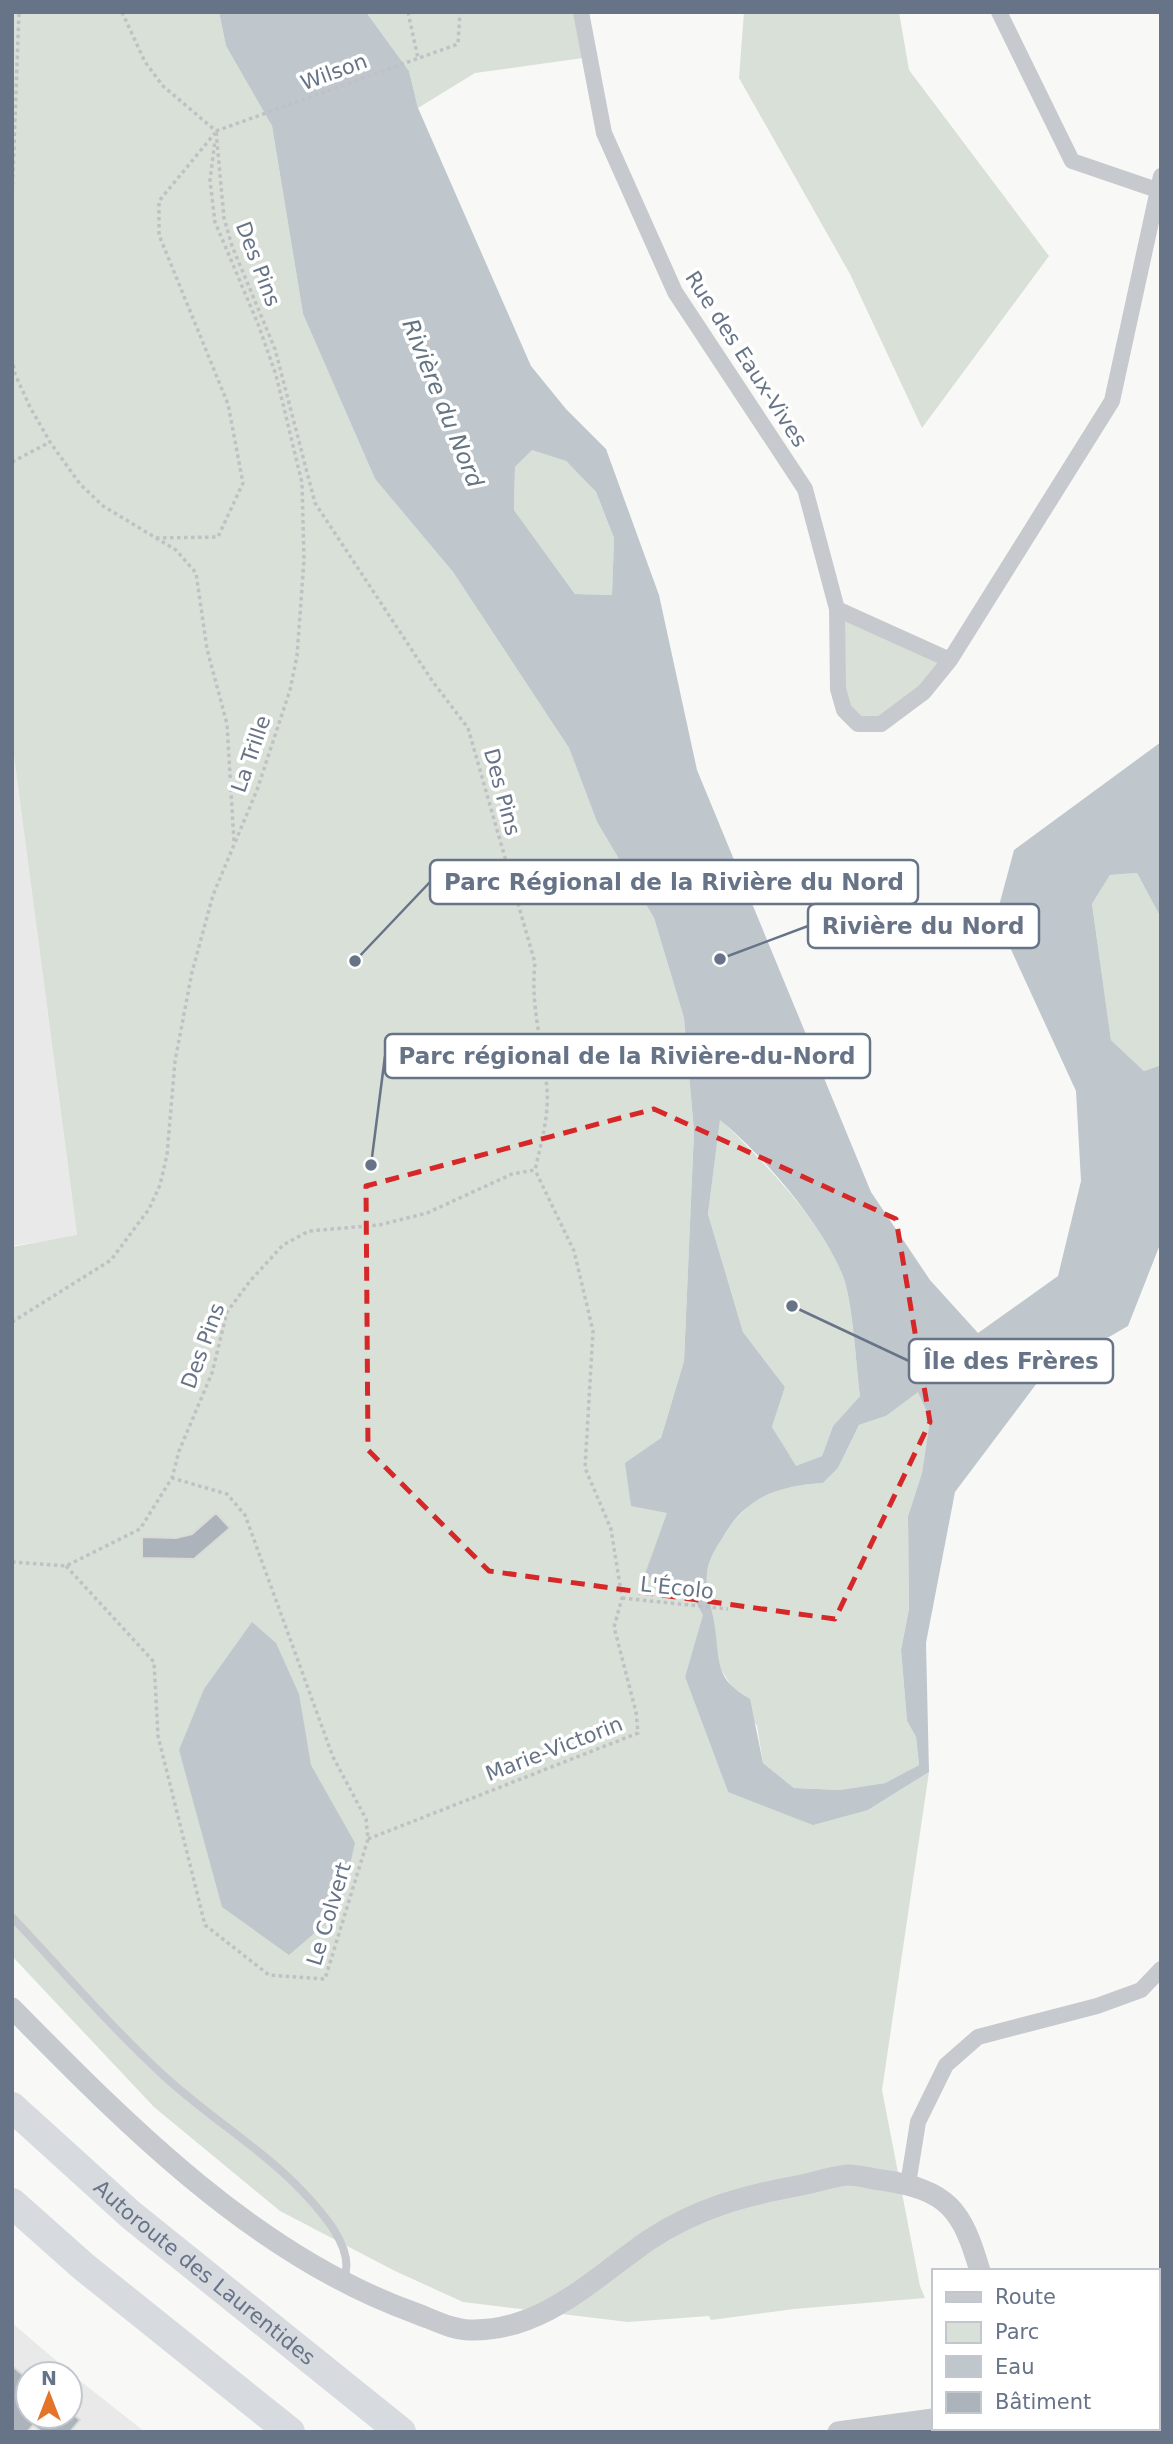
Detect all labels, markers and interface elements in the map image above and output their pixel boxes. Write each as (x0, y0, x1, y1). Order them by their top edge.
street label: Wilson (297, 49, 371, 95)
street label: Des Pins (231, 218, 285, 310)
street label: Rue des Eaux-Vives (680, 267, 812, 451)
water label: Rivière du Nord (397, 315, 489, 491)
street label: La Trille (227, 712, 275, 796)
street label: Des Pins (479, 746, 525, 838)
callout: Parc Régional de la Rivière du Nord (430, 860, 918, 904)
text: Parc Régional de la Rivière du Nord (444, 869, 904, 895)
callout: Rivière du Nord (808, 904, 1039, 948)
text: Rivière du Nord (822, 913, 1024, 939)
callout: Parc régional de la Rivière-du-Nord (385, 1034, 870, 1078)
text: Parc régional de la Rivière-du-Nord (399, 1043, 855, 1069)
street label: Des Pins (177, 1300, 229, 1392)
callout: Île des Frères (909, 1339, 1113, 1383)
text: Île des Frères (923, 1347, 1099, 1374)
street label: L'Écolo (639, 1571, 715, 1604)
street label: Marie-Victorin (482, 1712, 626, 1786)
street label: Le Colvert (302, 1860, 356, 1968)
street label: Autoroute des Laurentides (89, 2175, 320, 2370)
legend (932, 2269, 1159, 2430)
text: Route (995, 2285, 1056, 2309)
text: Parc (995, 2320, 1039, 2344)
text: Eau (995, 2355, 1034, 2379)
north arrow (14, 2360, 84, 2430)
text: N (41, 2367, 57, 2389)
text: Bâtiment (995, 2390, 1091, 2414)

